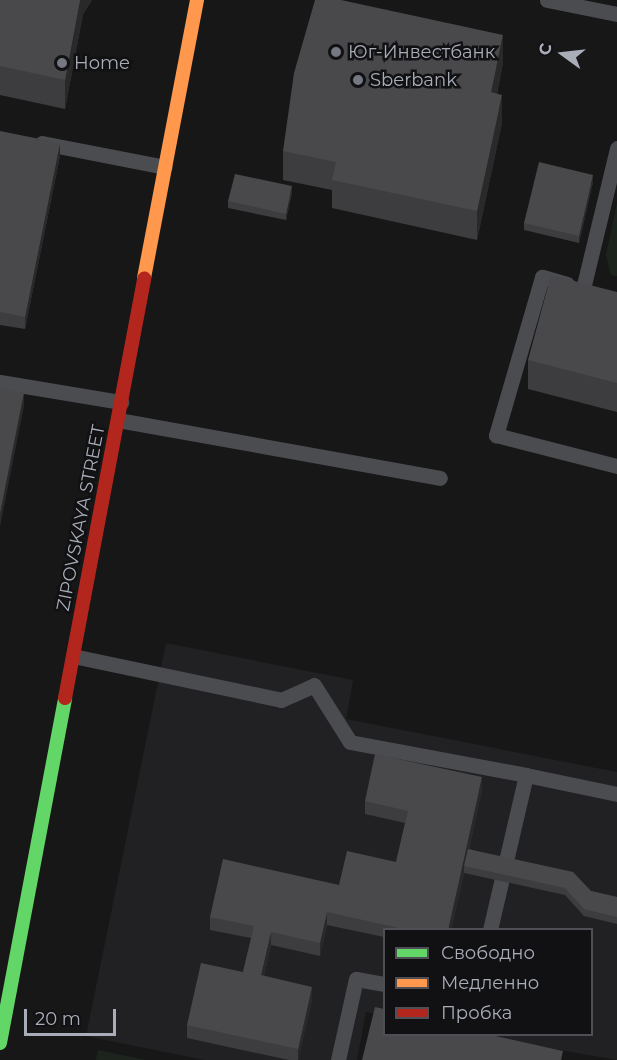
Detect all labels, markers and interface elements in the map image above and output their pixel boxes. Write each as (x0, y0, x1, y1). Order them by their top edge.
north arrow (533, 24, 593, 84)
place label: Юг-Инвестбанк (348, 41, 495, 63)
text: С (534, 41, 556, 57)
marker: Юг-Инвестбанк (329, 45, 343, 59)
place label: Home (74, 52, 130, 74)
marker: Home (55, 56, 69, 70)
place label: Sberbank (370, 69, 457, 91)
marker: Sberbank (351, 73, 365, 87)
street label: ZIPOVSKAYA STREET (52, 423, 110, 613)
legend (383, 928, 593, 1036)
text: Свободно (441, 942, 535, 964)
text: Медленно (441, 972, 539, 994)
scale bar (27, 997, 118, 1035)
text: Пробка (441, 1002, 512, 1024)
text: 20 m (35, 1008, 81, 1030)

